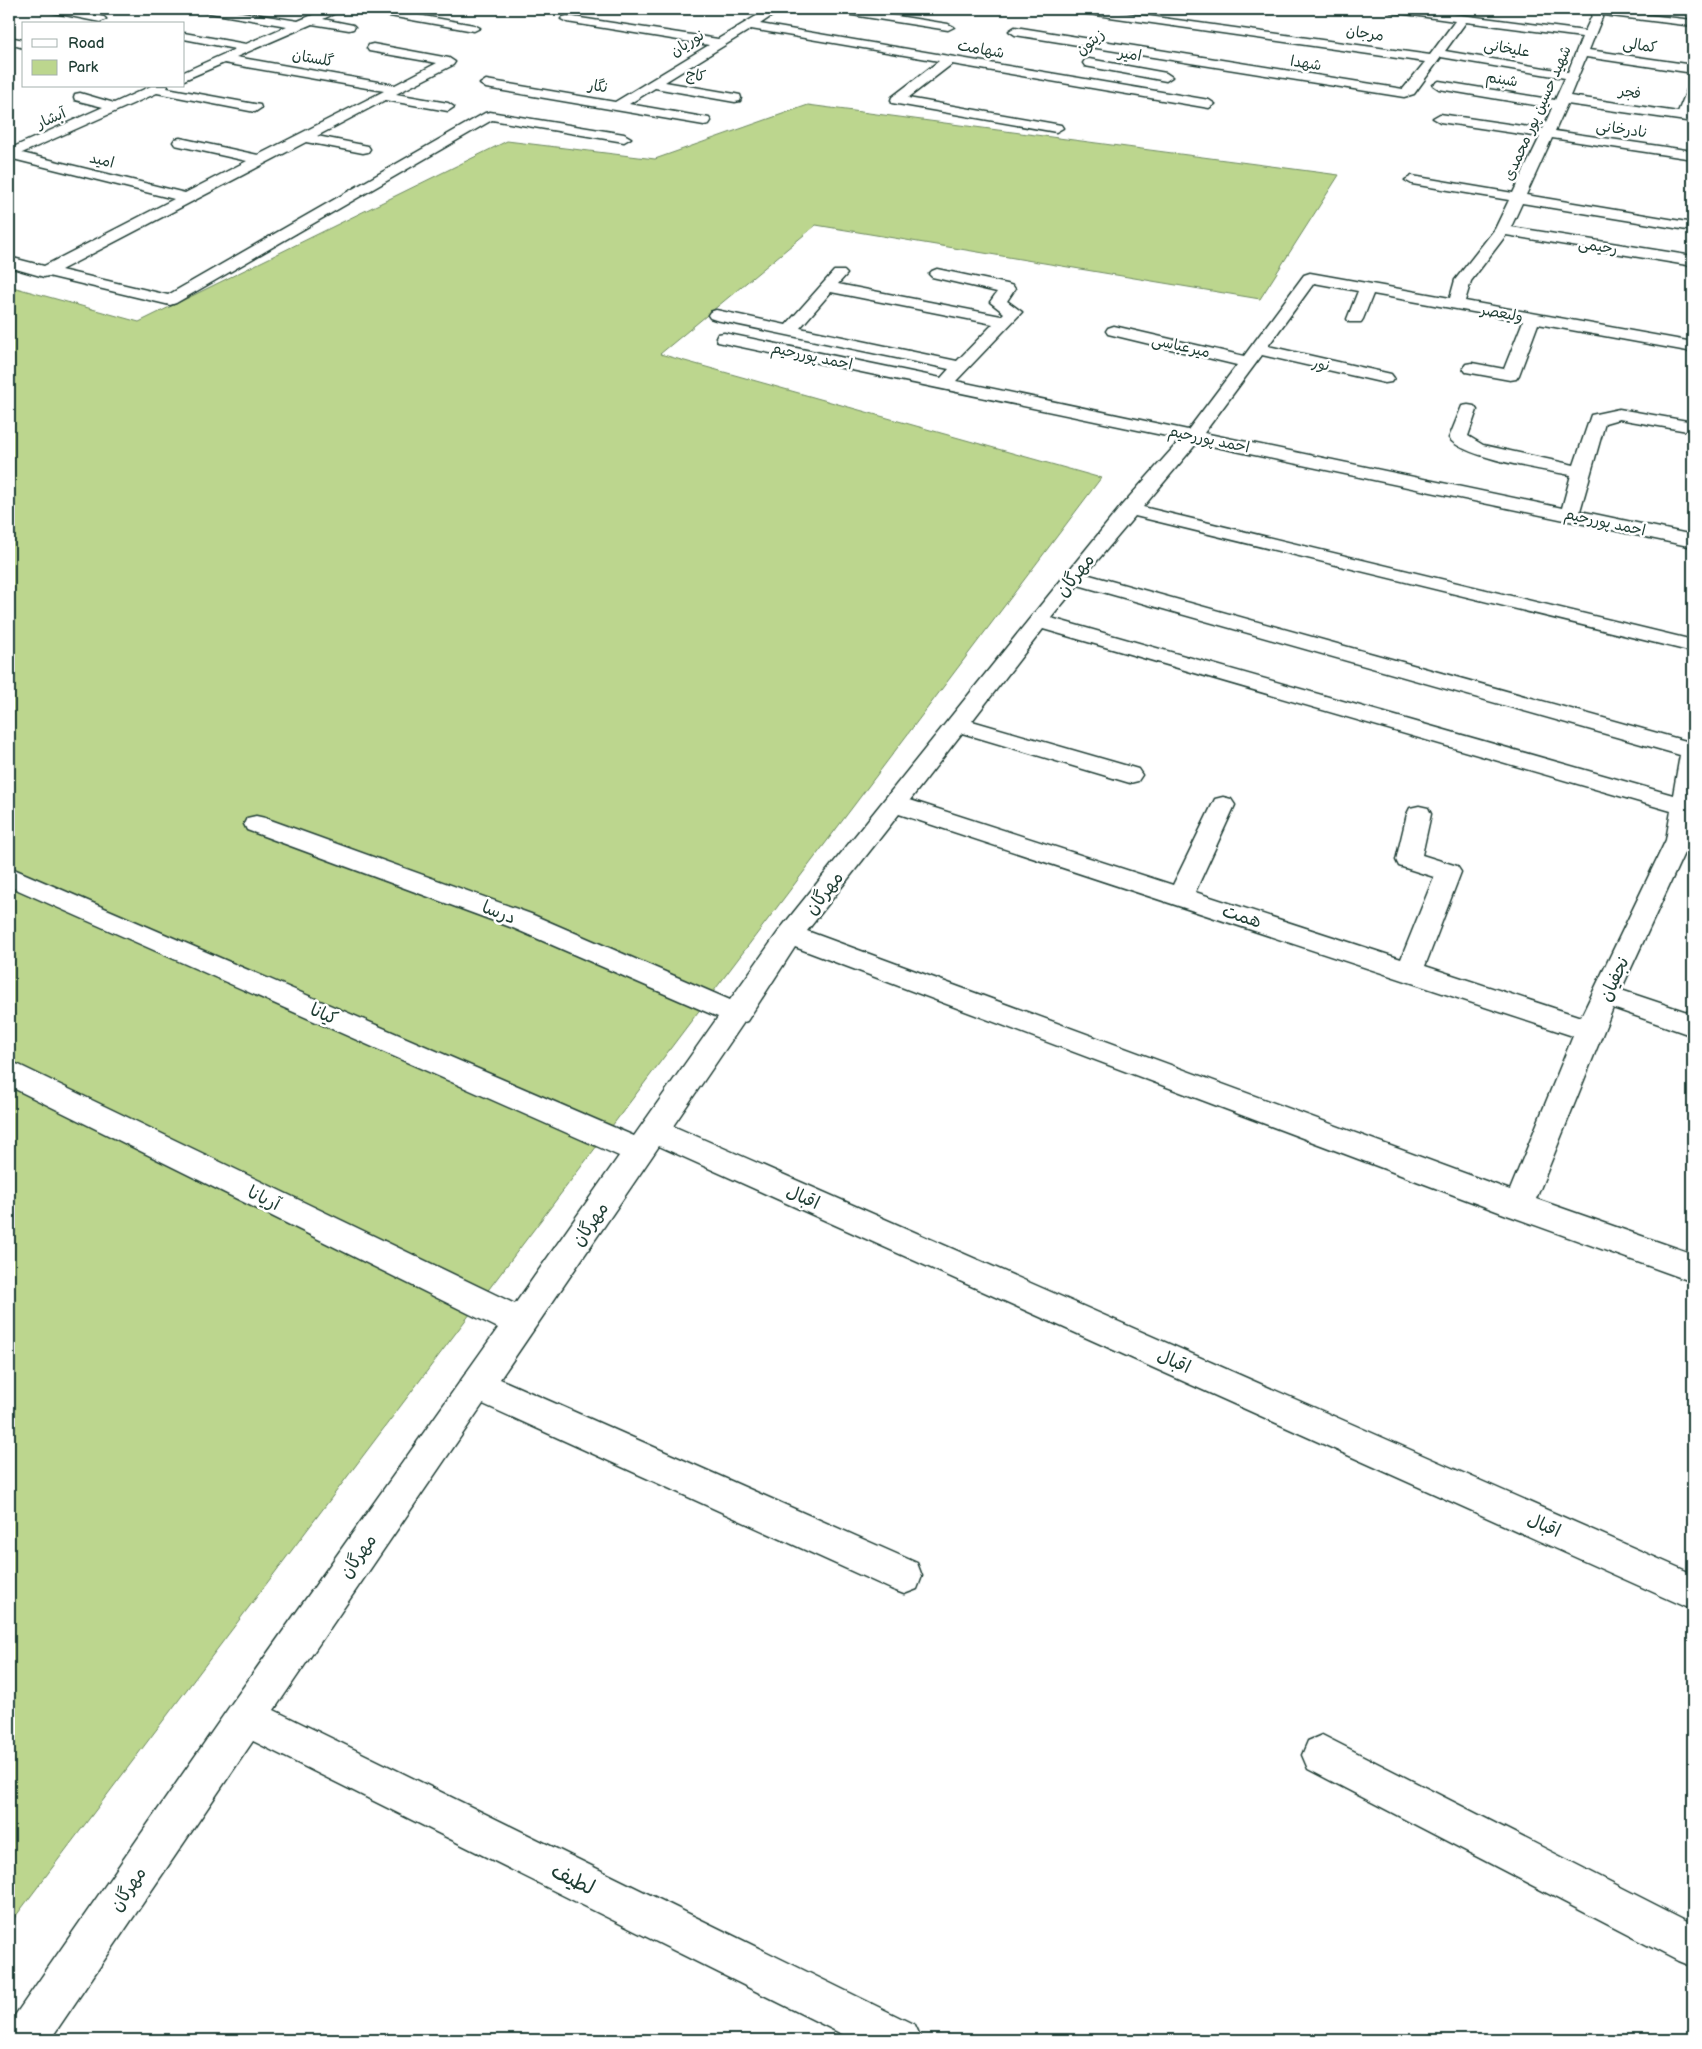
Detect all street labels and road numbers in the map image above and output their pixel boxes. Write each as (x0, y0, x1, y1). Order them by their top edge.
street label: مرجان (1345, 21, 1385, 46)
street label: زیتون (1072, 25, 1109, 60)
street label: نوریان (667, 26, 708, 61)
street label: کمالی (1622, 34, 1658, 57)
street label: علیخانی (1483, 35, 1531, 62)
street label: شهامت (956, 36, 1006, 63)
street label: امیر (1115, 43, 1143, 66)
street label: شهید حسین پور محمدی (1499, 43, 1576, 184)
street label: گلستان (291, 45, 335, 71)
street label: شهدا (1289, 52, 1323, 75)
street label: کاج (685, 65, 707, 86)
street label: شبنم (1484, 68, 1519, 93)
street label: نگار (586, 75, 609, 97)
street label: فجر (1615, 81, 1642, 104)
street label: آبشار (33, 103, 70, 134)
street label: نادرخانی (1595, 116, 1649, 143)
street label: امید (88, 148, 116, 173)
street label: رحیمی (1577, 234, 1619, 259)
street label: ولیعصر (1477, 300, 1524, 327)
street label: میرعباسی (1150, 331, 1212, 362)
street label: احمد پوررحیم (769, 339, 854, 375)
street label: نور (1309, 353, 1331, 376)
street label: احمد پوررحیم (1166, 422, 1251, 458)
street label: احمد پوررحیم (1562, 505, 1647, 541)
street label: مهرگان (1052, 550, 1099, 601)
street label: مهرگان (801, 867, 848, 919)
street label: درسا (479, 896, 519, 928)
street label: همت (1220, 900, 1264, 933)
street label: نجفیان (1595, 954, 1634, 1005)
street label: کیانا (307, 999, 341, 1030)
street label: اقبال (783, 1181, 823, 1214)
street label: آریانا (244, 1182, 285, 1216)
street label: مهرگان (568, 1198, 613, 1250)
street label: اقبال (1154, 1345, 1194, 1378)
street label: اقبال (1524, 1509, 1564, 1542)
street label: مهرگان (336, 1530, 381, 1582)
street label: لطیف (547, 1858, 599, 1901)
street label: مهرگان (106, 1863, 151, 1916)

